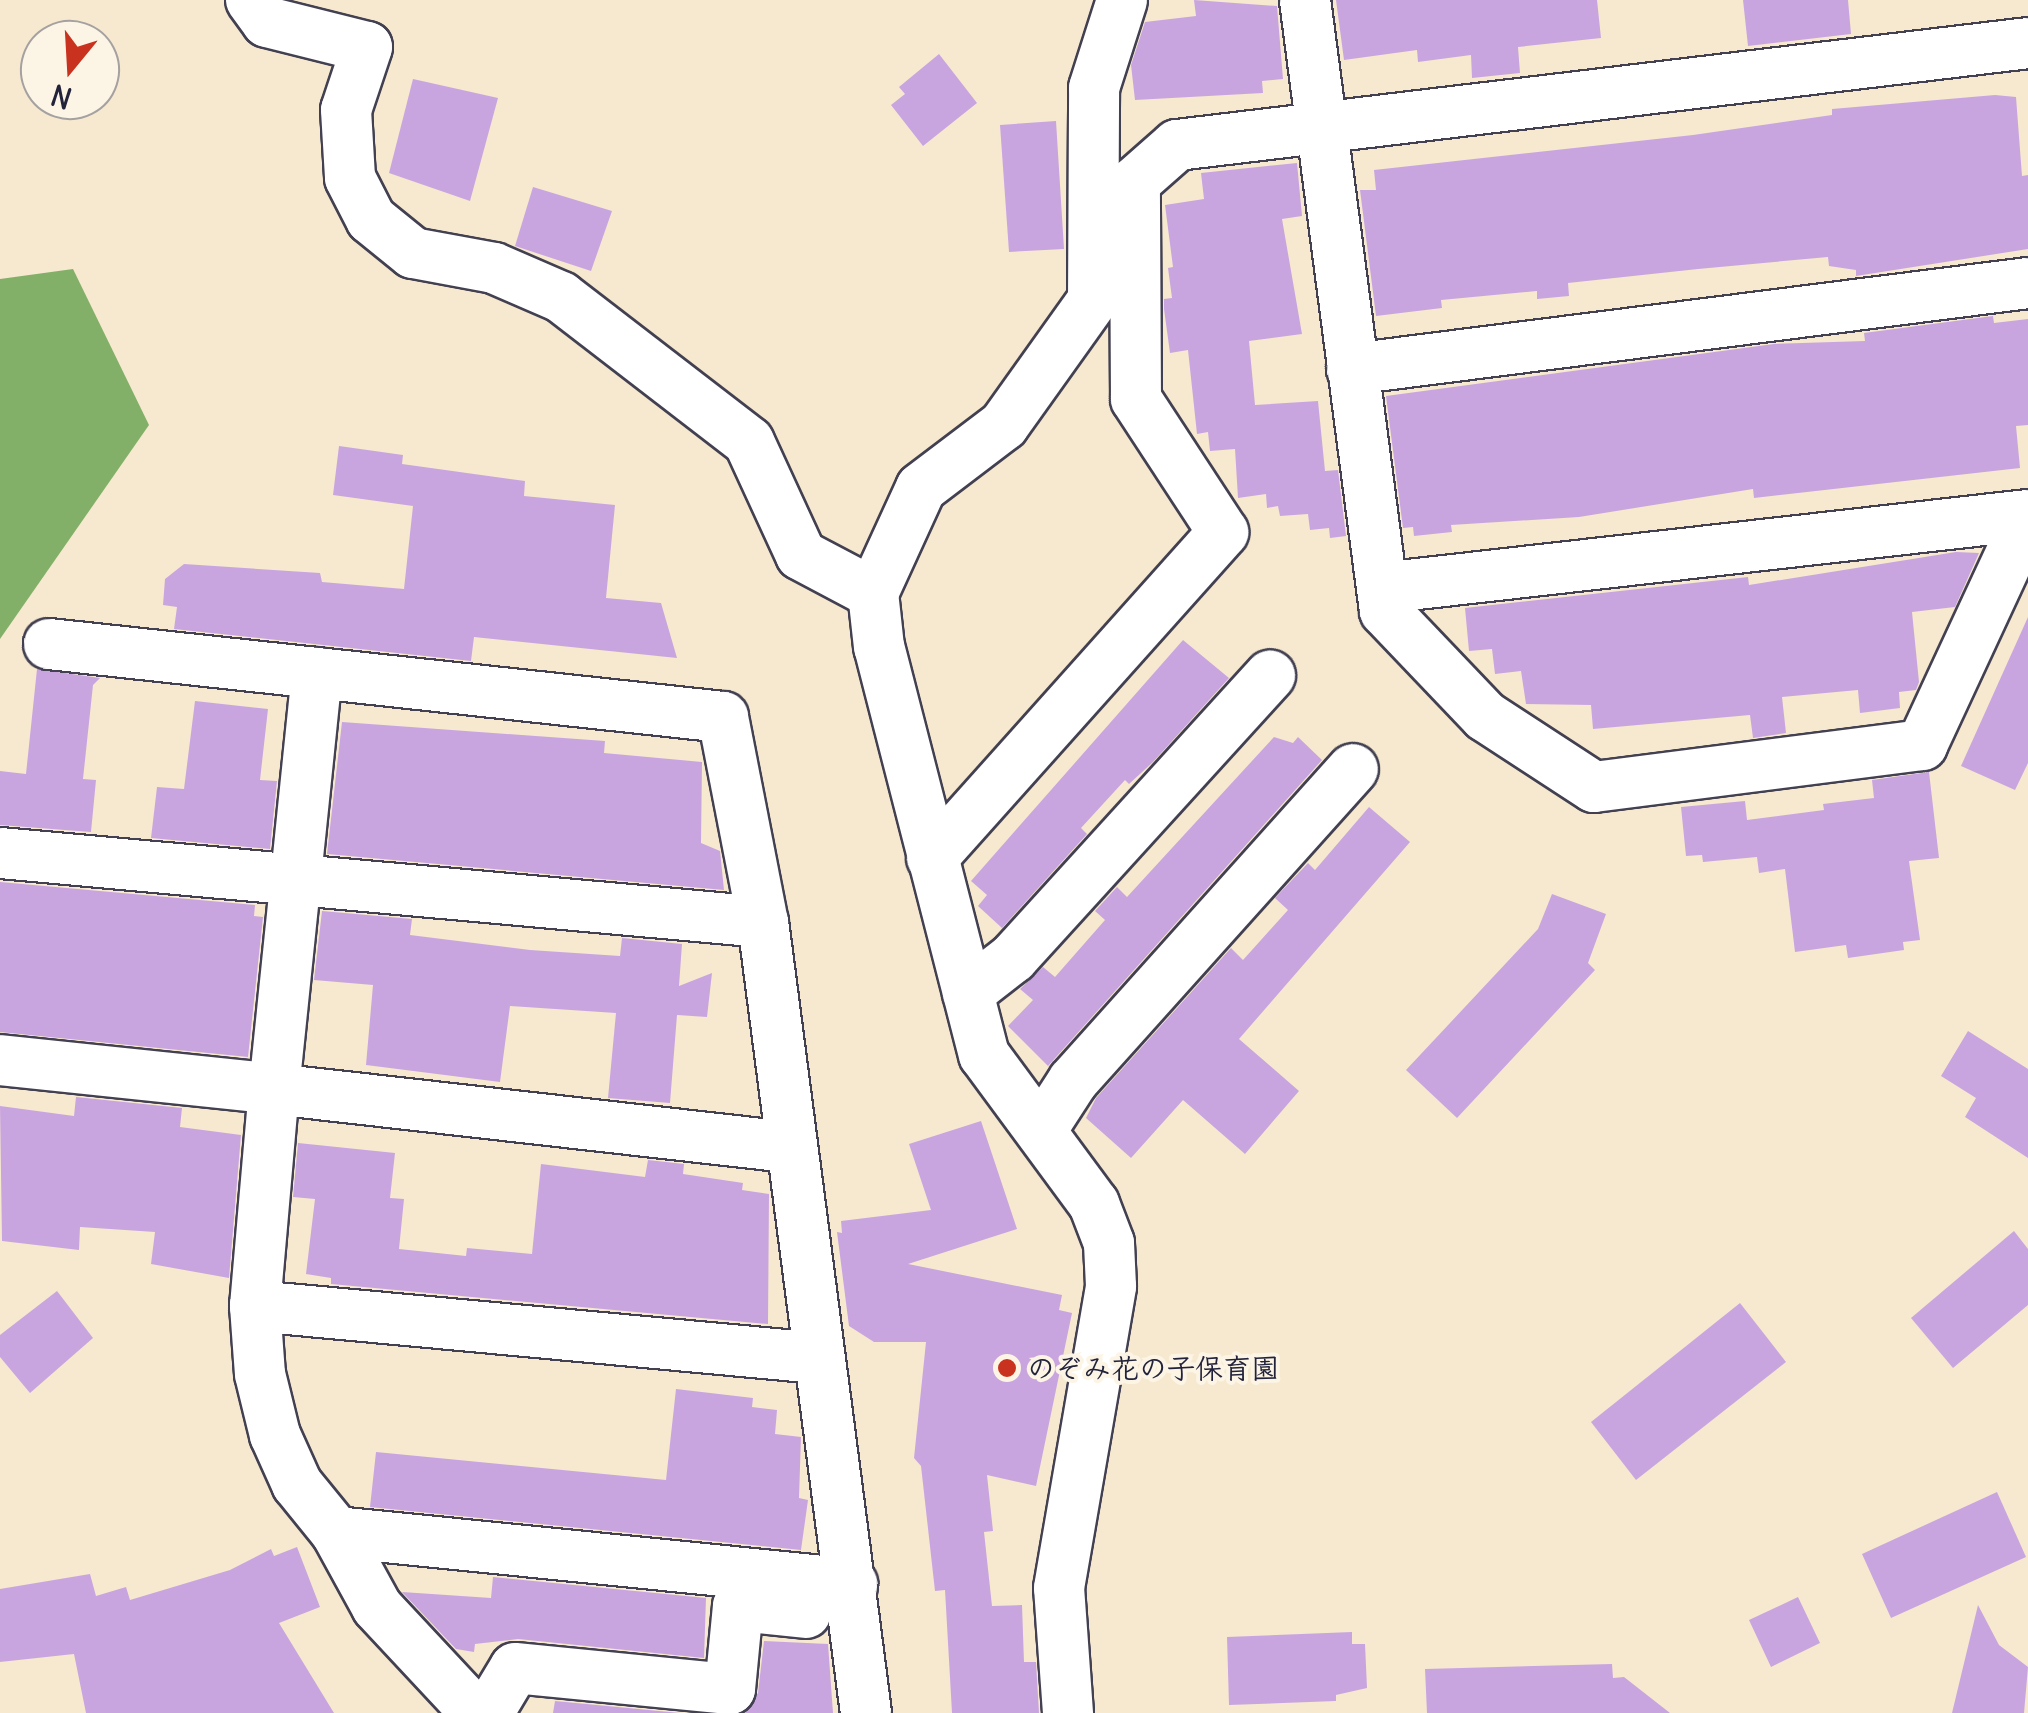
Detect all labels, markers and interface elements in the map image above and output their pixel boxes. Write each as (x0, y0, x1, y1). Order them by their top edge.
north arrow (20, 20, 120, 120)
text: N (47, 77, 76, 117)
place label: のぞみ花の子保育園 (1027, 1351, 1279, 1385)
marker: のぞみ花の子保育園 (996, 1357, 1018, 1379)

